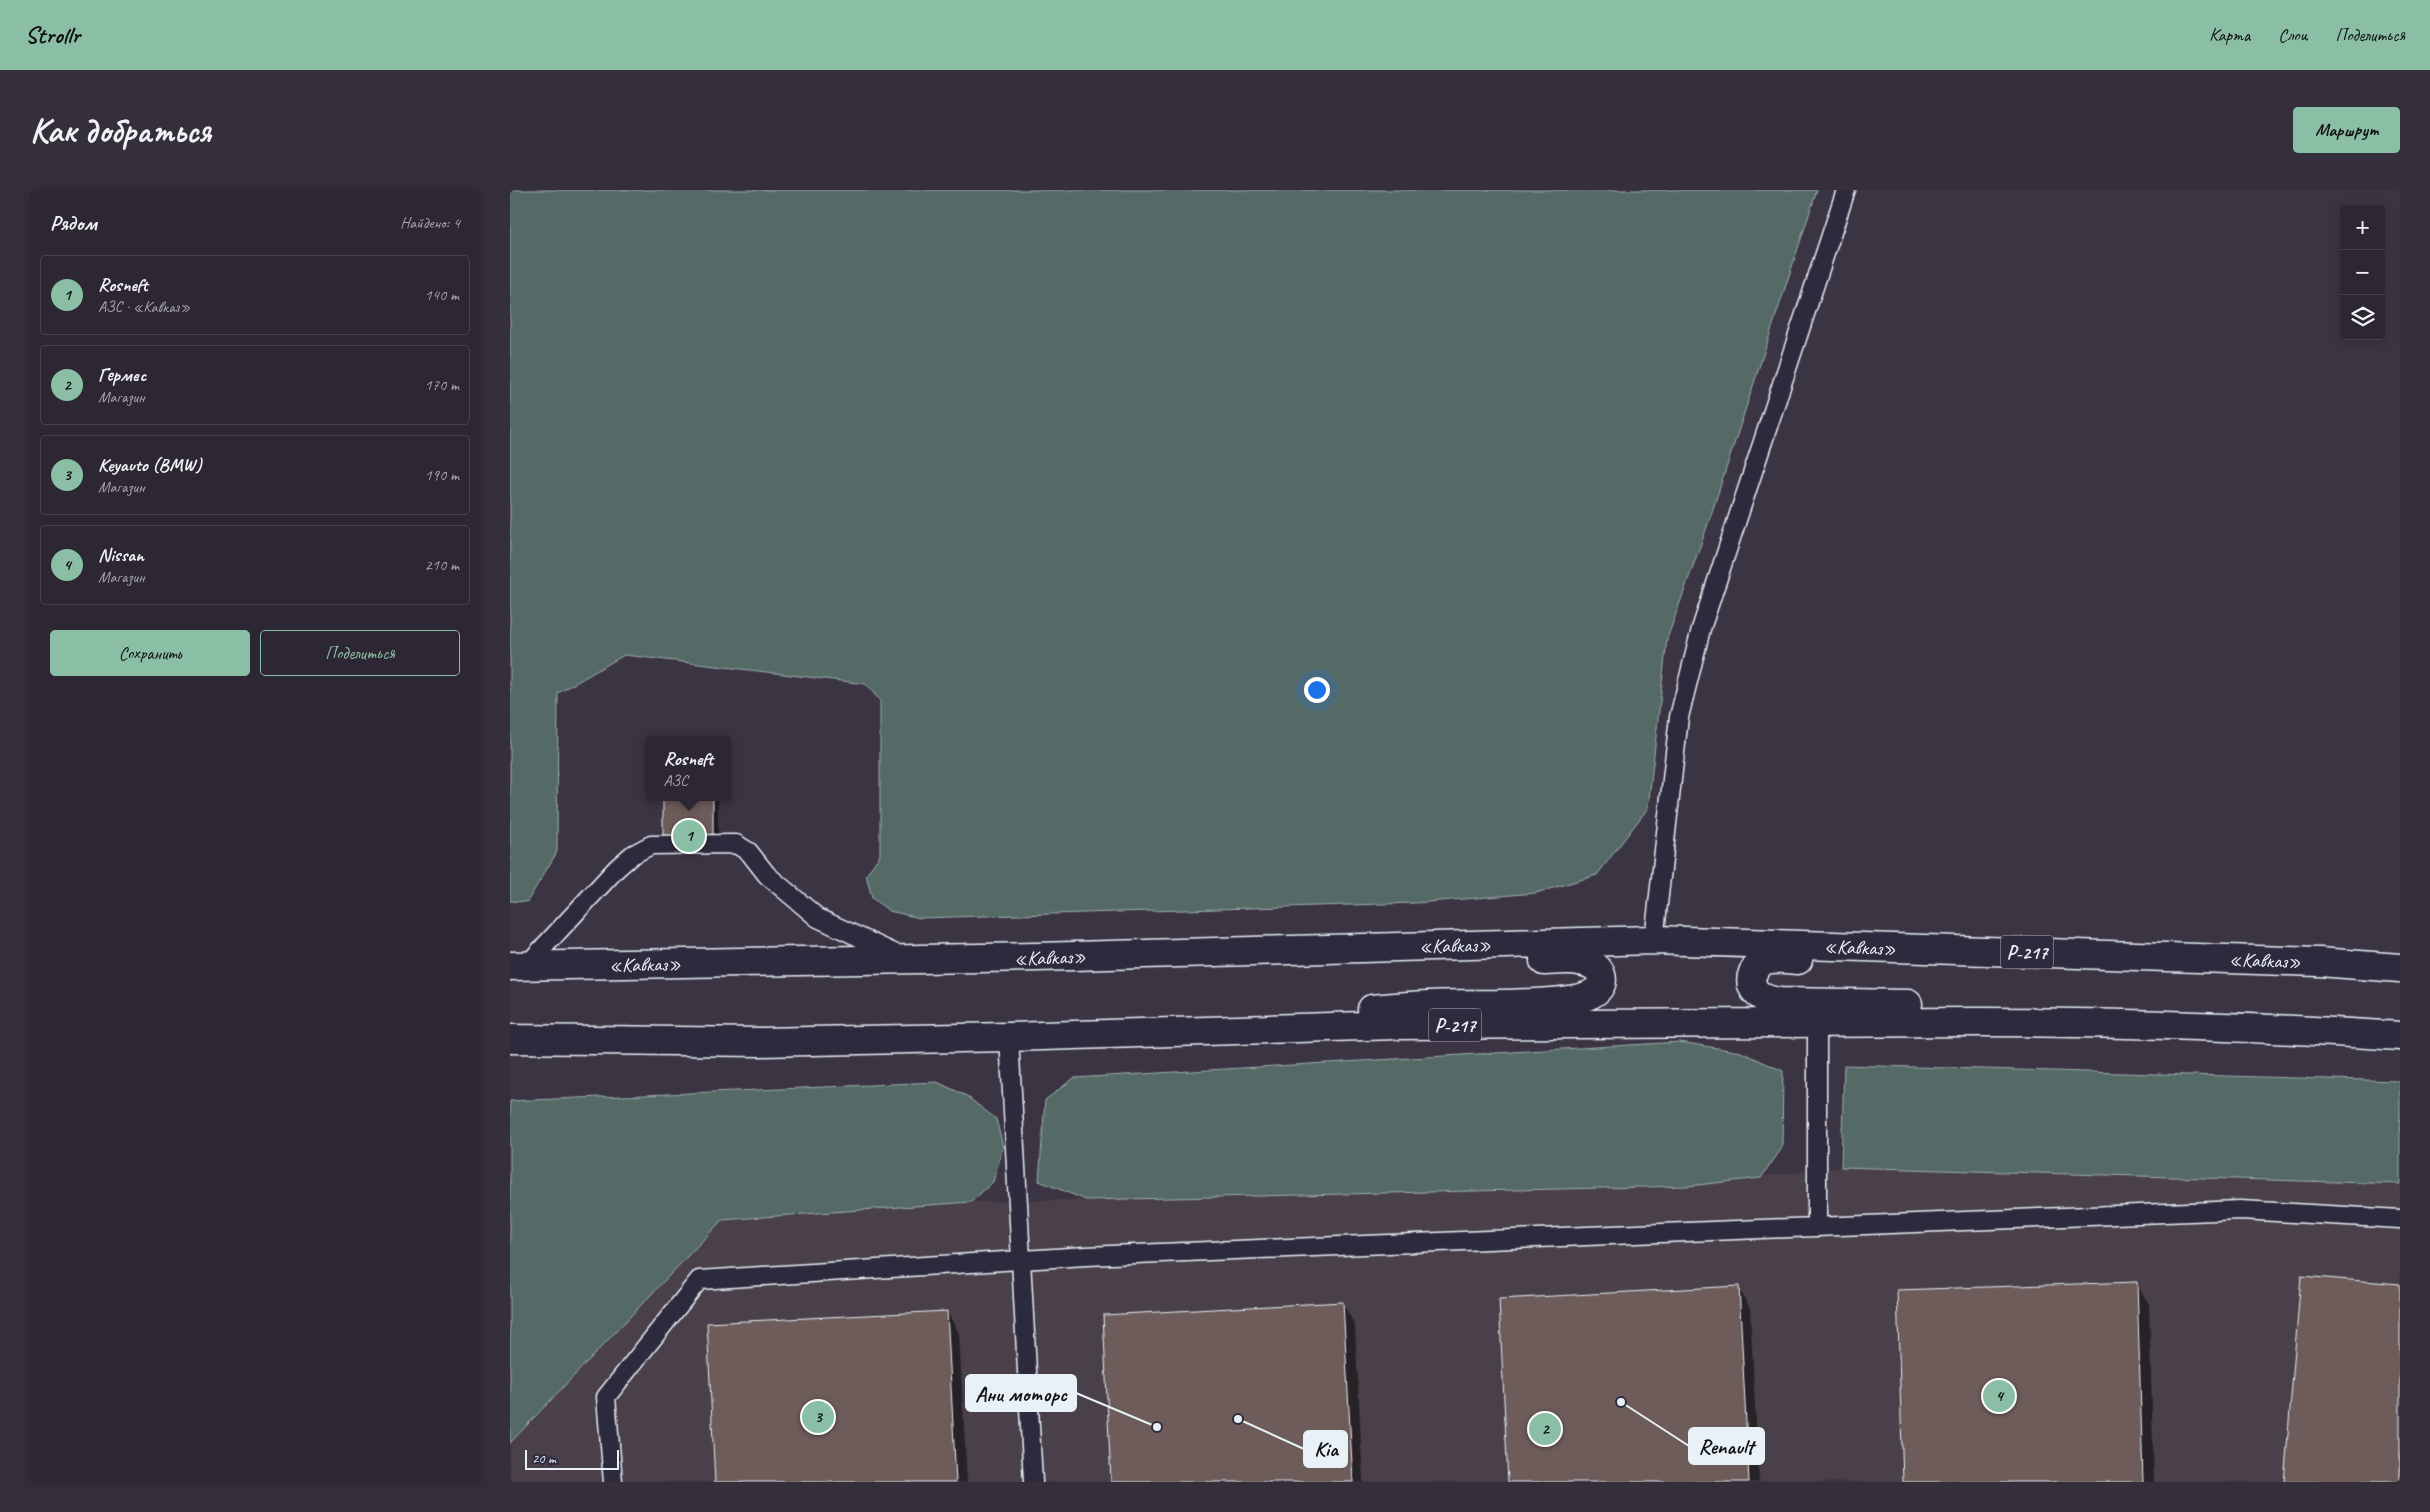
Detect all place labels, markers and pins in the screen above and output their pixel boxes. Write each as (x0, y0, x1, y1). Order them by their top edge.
pin: 1 (673, 817, 705, 855)
callout: Ани моторс (966, 1375, 1076, 1411)
pin: 4 (1983, 1377, 2015, 1415)
pin: 3 (802, 1398, 834, 1436)
pin: 2 (1529, 1410, 1561, 1448)
callout: Renault (1689, 1428, 1764, 1464)
callout: Kia (1304, 1431, 1347, 1467)

